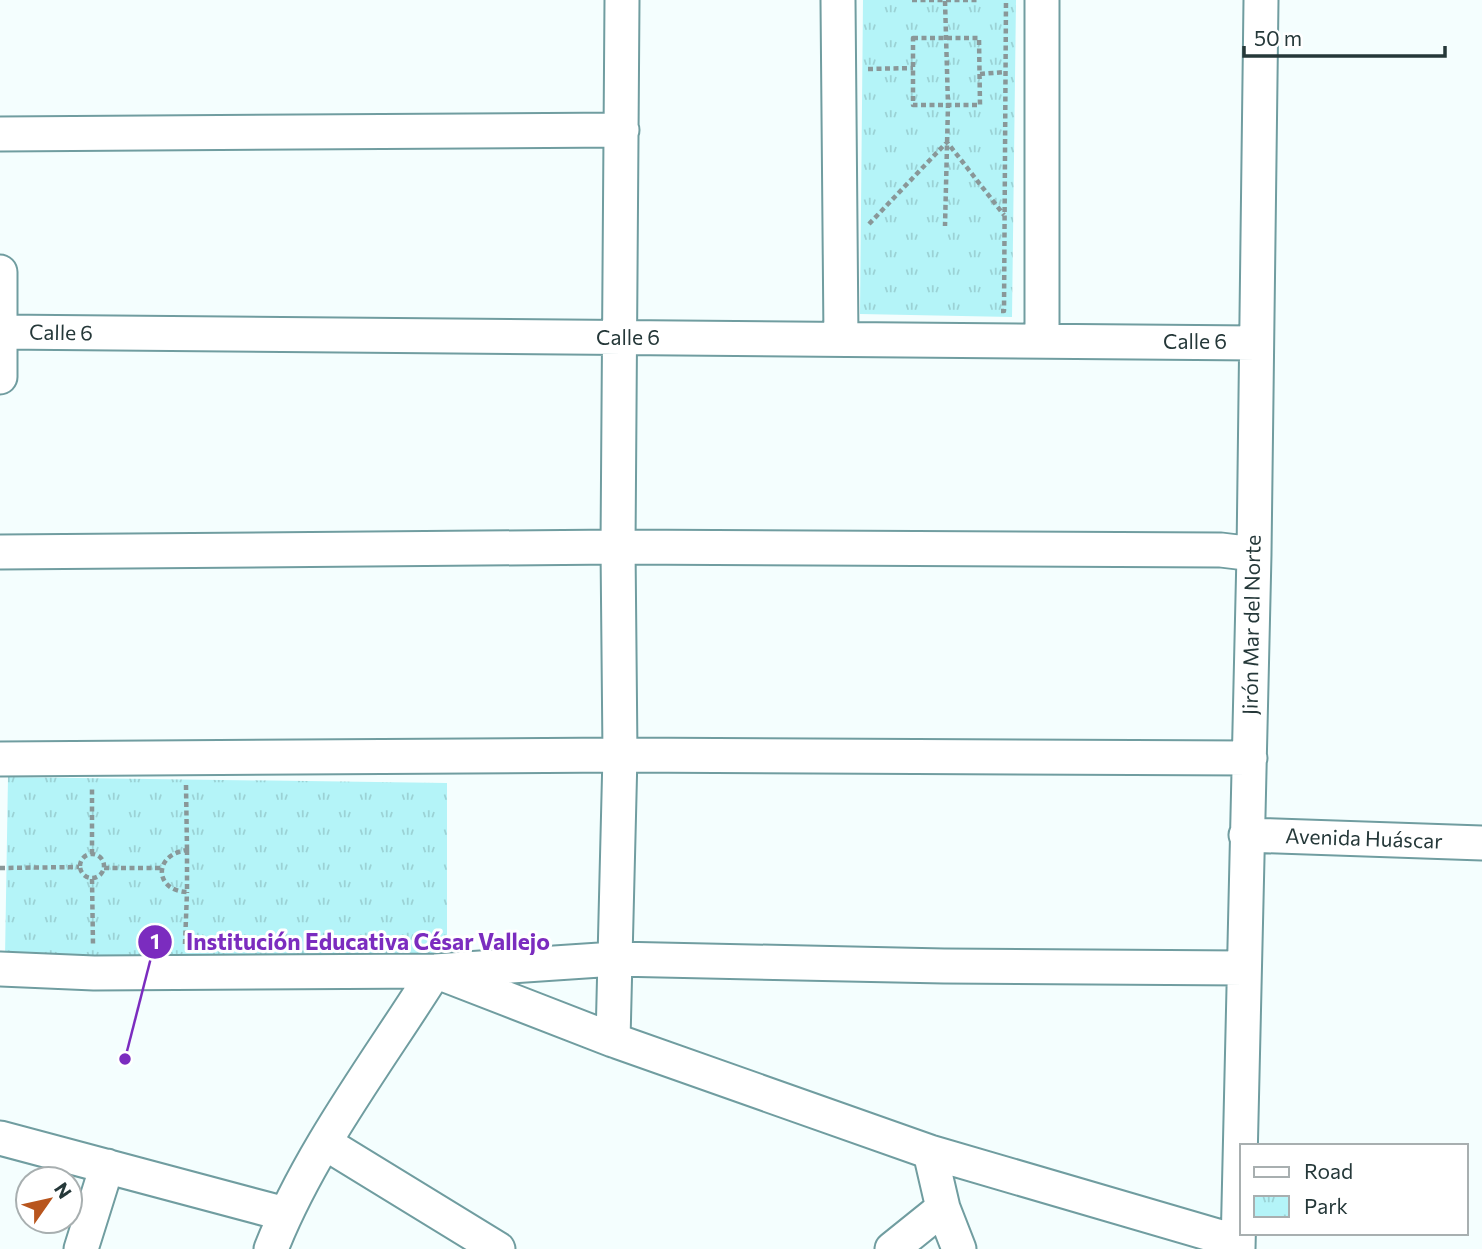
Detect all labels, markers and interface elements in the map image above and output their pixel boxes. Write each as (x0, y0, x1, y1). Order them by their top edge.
scale bar (1244, 14, 1445, 58)
text: 50 m (1254, 25, 1302, 50)
street label: Calle 6 (29, 318, 93, 345)
street label: Calle 6 (596, 324, 660, 349)
street label: Calle 6 (1163, 328, 1227, 353)
street label: Jirón Mar del Norte (1236, 535, 1265, 715)
street label: Avenida Huáscar (1285, 822, 1443, 853)
callout: Institución Educativa César Vallejo (137, 920, 564, 964)
text: Institución Educativa César Vallejo (186, 927, 550, 955)
text: 1 (150, 928, 160, 953)
legend (1240, 1144, 1468, 1235)
text: Road (1304, 1158, 1353, 1183)
north arrow (14, 1165, 84, 1235)
text: N (50, 1178, 77, 1203)
text: Park (1304, 1193, 1348, 1218)

